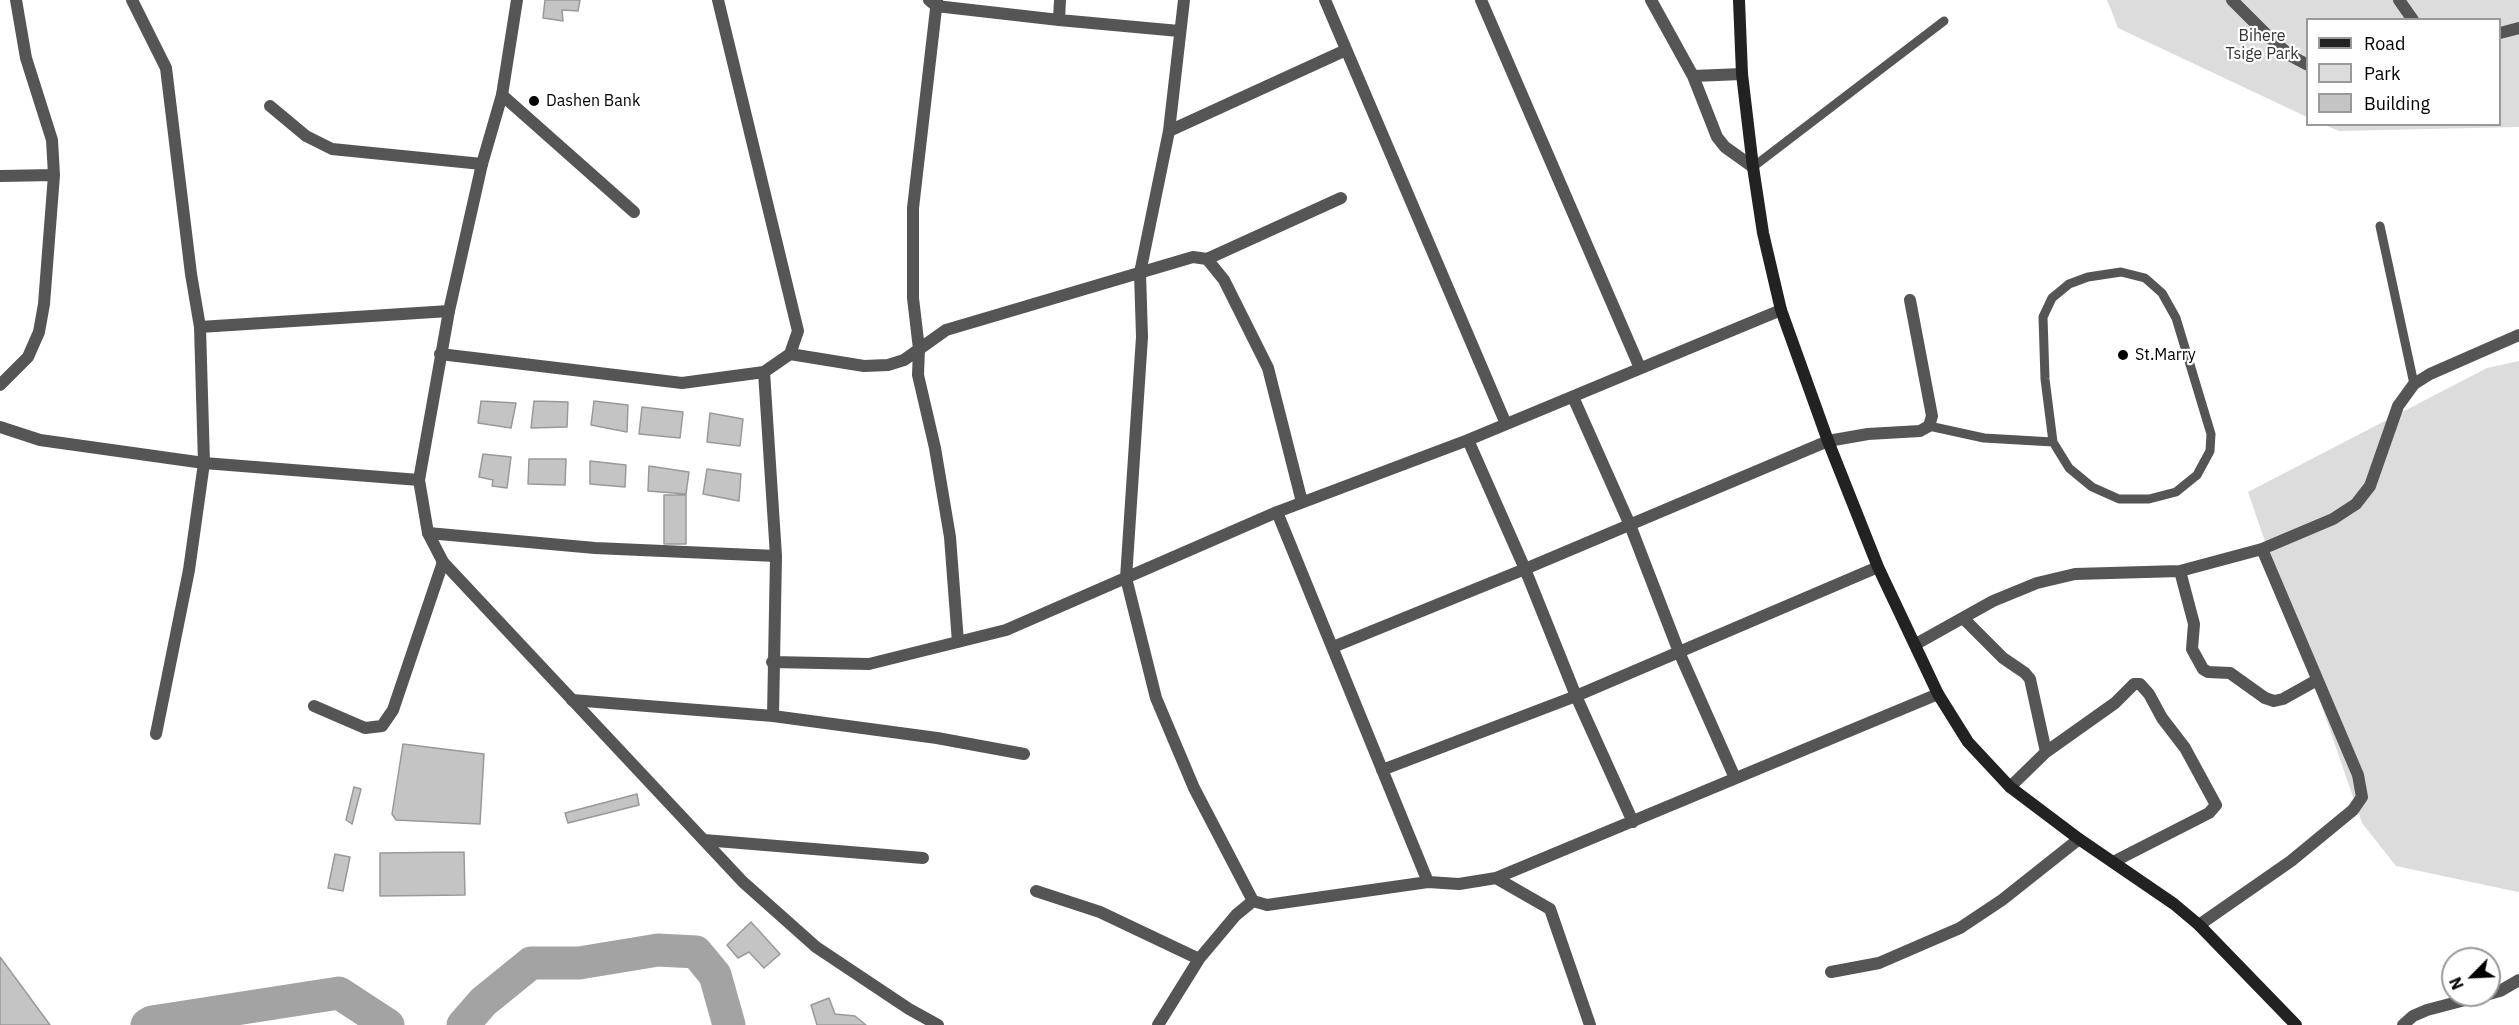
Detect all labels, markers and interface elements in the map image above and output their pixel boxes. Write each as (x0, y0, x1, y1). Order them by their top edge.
legend (2306, 18, 2501, 126)
park label: Bihere Tsige Park (2225, 26, 2299, 64)
text: Road (2364, 32, 2405, 55)
text: Park (2364, 62, 2400, 85)
place label: Dashen Bank (546, 91, 640, 111)
text: Building (2364, 92, 2430, 115)
marker: Dashen Bank (527, 94, 541, 108)
place label: St.Marry (2135, 345, 2196, 365)
marker: St.Marry (2116, 348, 2130, 362)
north arrow (2441, 947, 2501, 1007)
text: N (2445, 974, 2468, 993)

